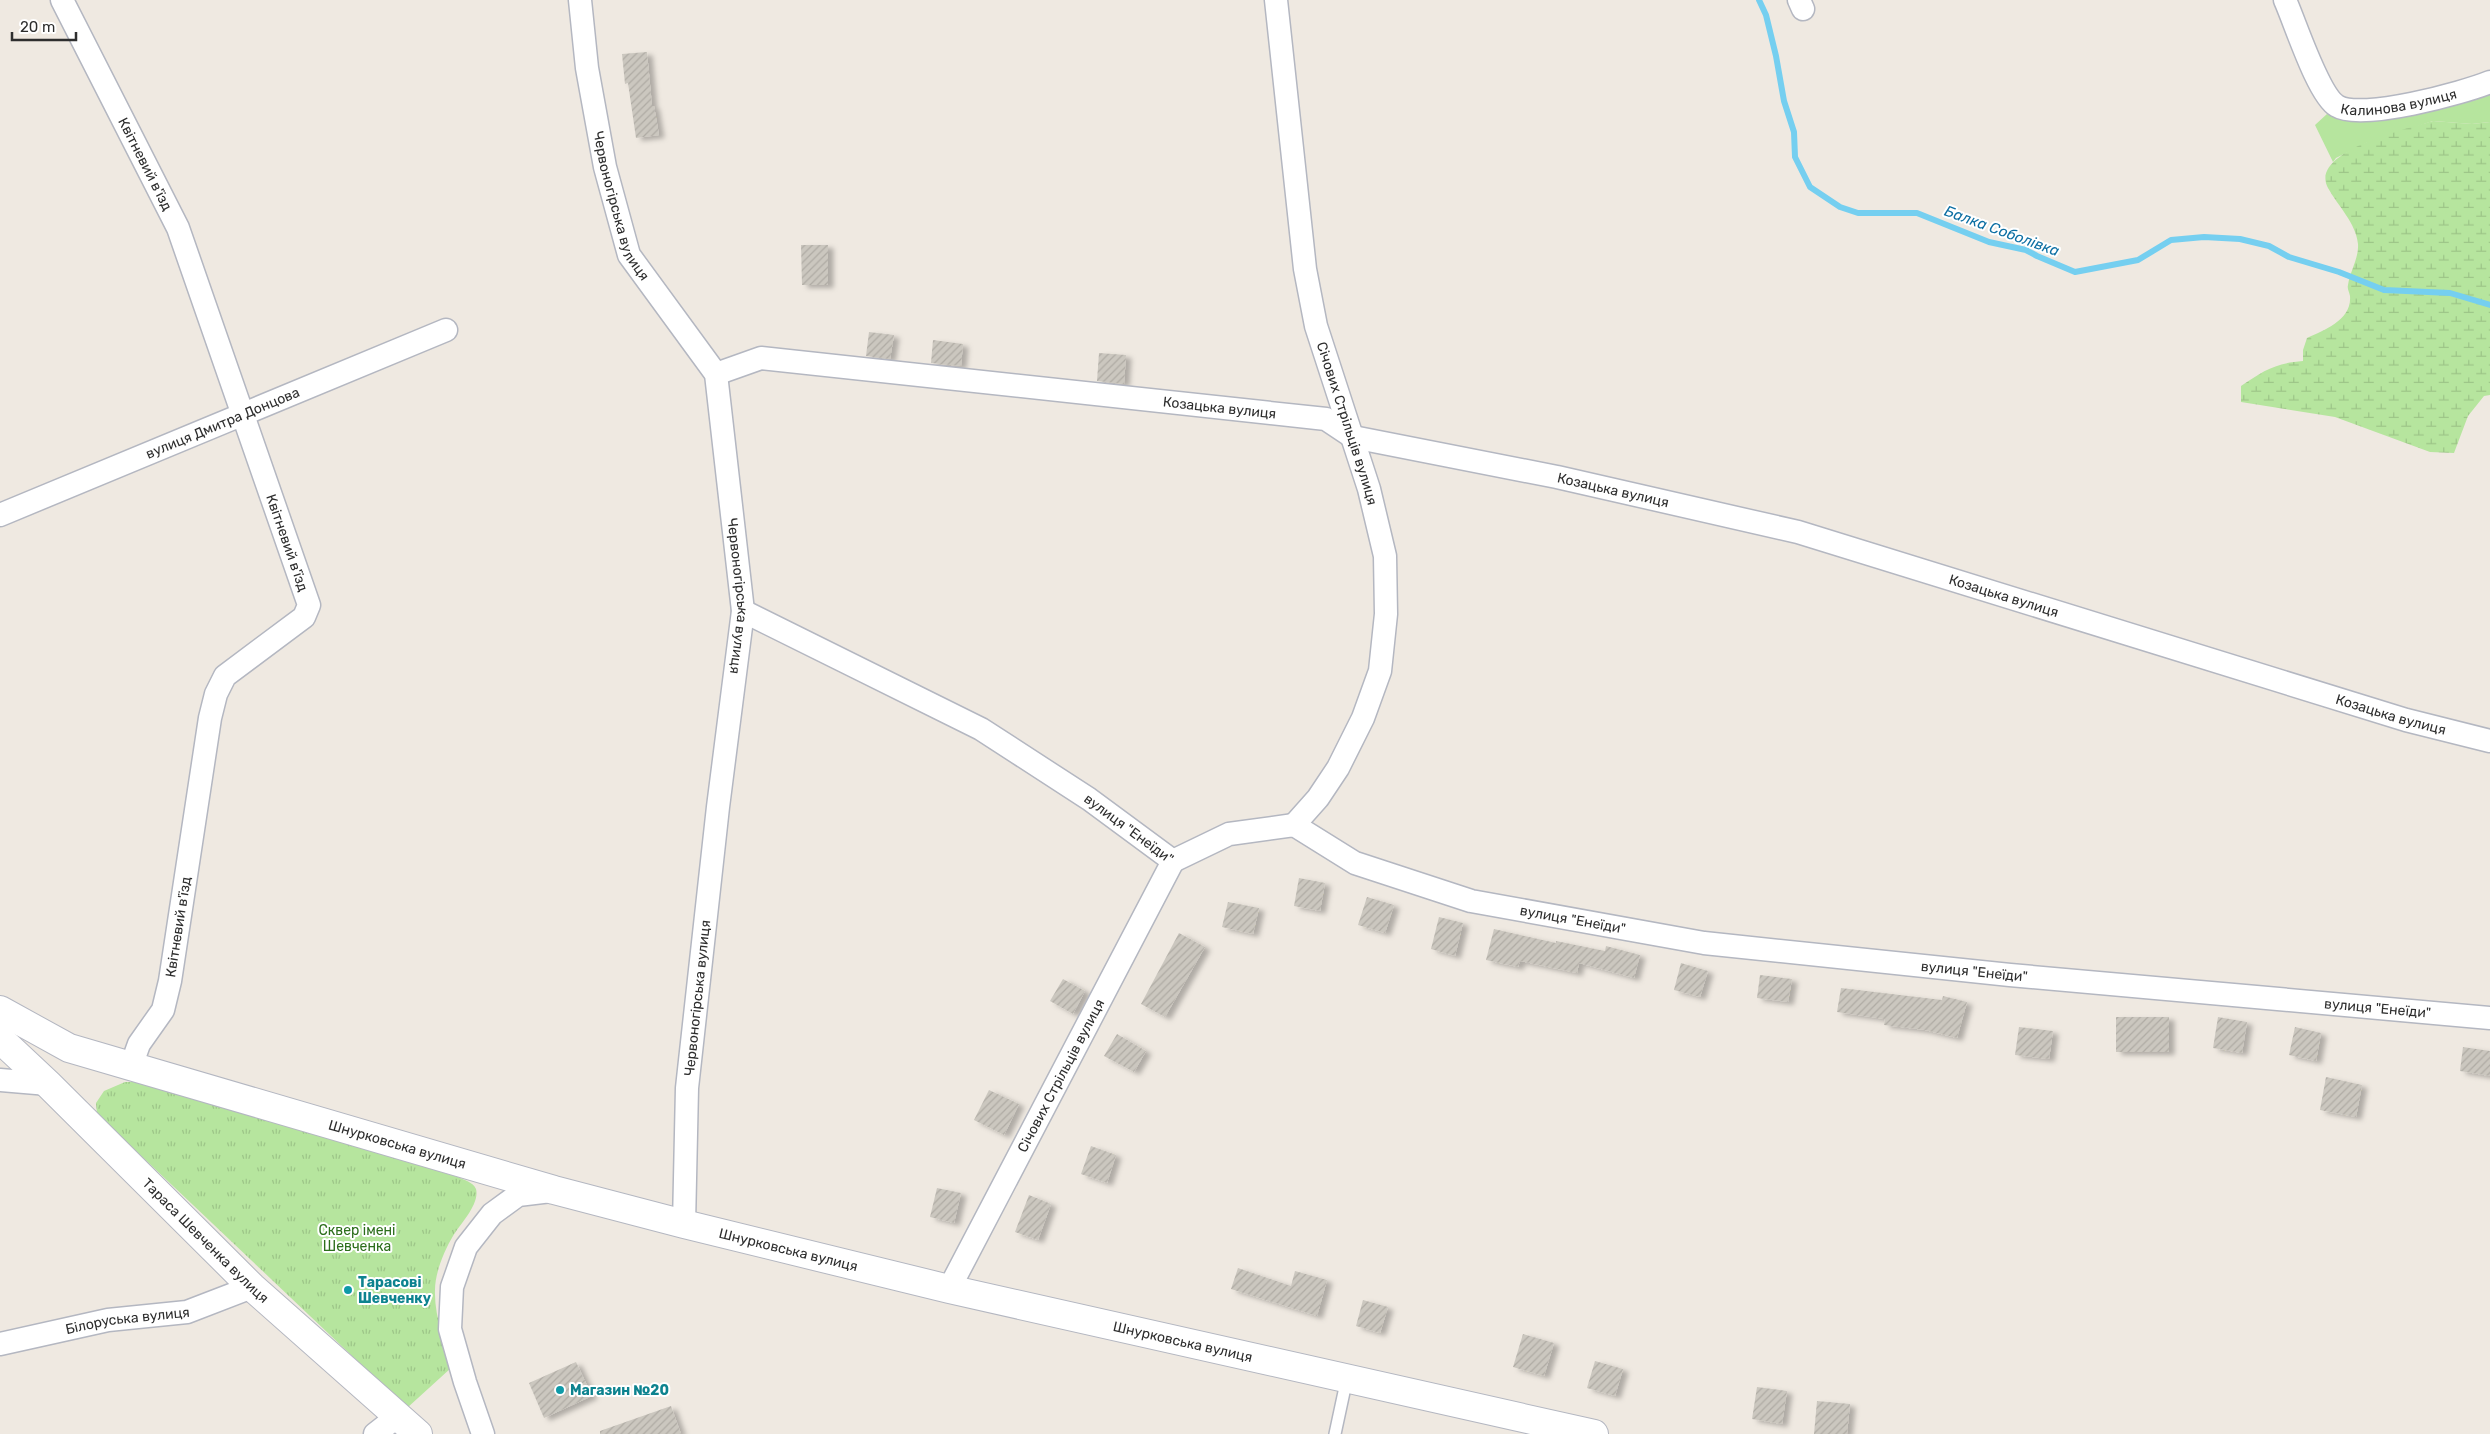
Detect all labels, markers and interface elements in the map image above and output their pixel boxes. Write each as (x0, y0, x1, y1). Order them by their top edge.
scale bar (12, 10, 76, 42)
text: 20 m (20, 18, 55, 36)
street label: Калинова вулиця (2339, 85, 2459, 119)
street label: Квітневий в'їзд (114, 115, 176, 214)
street label: Червоногірська вулиця (590, 130, 653, 284)
water label: Балка Соболівка (1942, 202, 2062, 260)
street label: Січових Стрільців вулиця (1313, 340, 1381, 507)
street label: вулиця Дмитра Донцова (143, 384, 302, 463)
street label: Козацька вулиця (1162, 393, 1277, 423)
street label: Козацька вулиця (1556, 469, 1670, 511)
street label: Квітневий в'їзд (262, 492, 312, 594)
street label: Червоногірська вулиця (723, 517, 751, 675)
street label: Козацька вулиця (1947, 571, 2061, 621)
street label: Козацька вулиця (2334, 691, 2448, 739)
street label: вулиця "Енеїди" (1081, 790, 1177, 868)
street label: Квітневий в'їзд (162, 875, 195, 979)
street label: вулиця "Енеїди" (1519, 902, 1627, 938)
street label: Червоногірська вулиця (681, 919, 714, 1077)
street label: вулиця "Енеїди" (1920, 958, 2028, 986)
street label: вулиця "Енеїди" (2323, 995, 2432, 1022)
street label: Січових Стрільців вулиця (1014, 996, 1108, 1155)
street label: Шнурковська вулиця (326, 1116, 468, 1173)
street label: Тараса Шевченка вулиця (139, 1175, 272, 1307)
park label: Сквер імені Шевченка (319, 1222, 396, 1255)
street label: Шнурковська вулиця (717, 1225, 860, 1275)
place label: Тарасові Шевченку (358, 1274, 432, 1307)
marker: Тарасові Шевченку (342, 1284, 354, 1296)
street label: Білоруська вулиця (64, 1304, 191, 1338)
street label: Шнурковська вулиця (1111, 1318, 1254, 1366)
place label: Магазин №20 (570, 1382, 669, 1399)
marker: Магазин №20 (554, 1384, 566, 1396)

